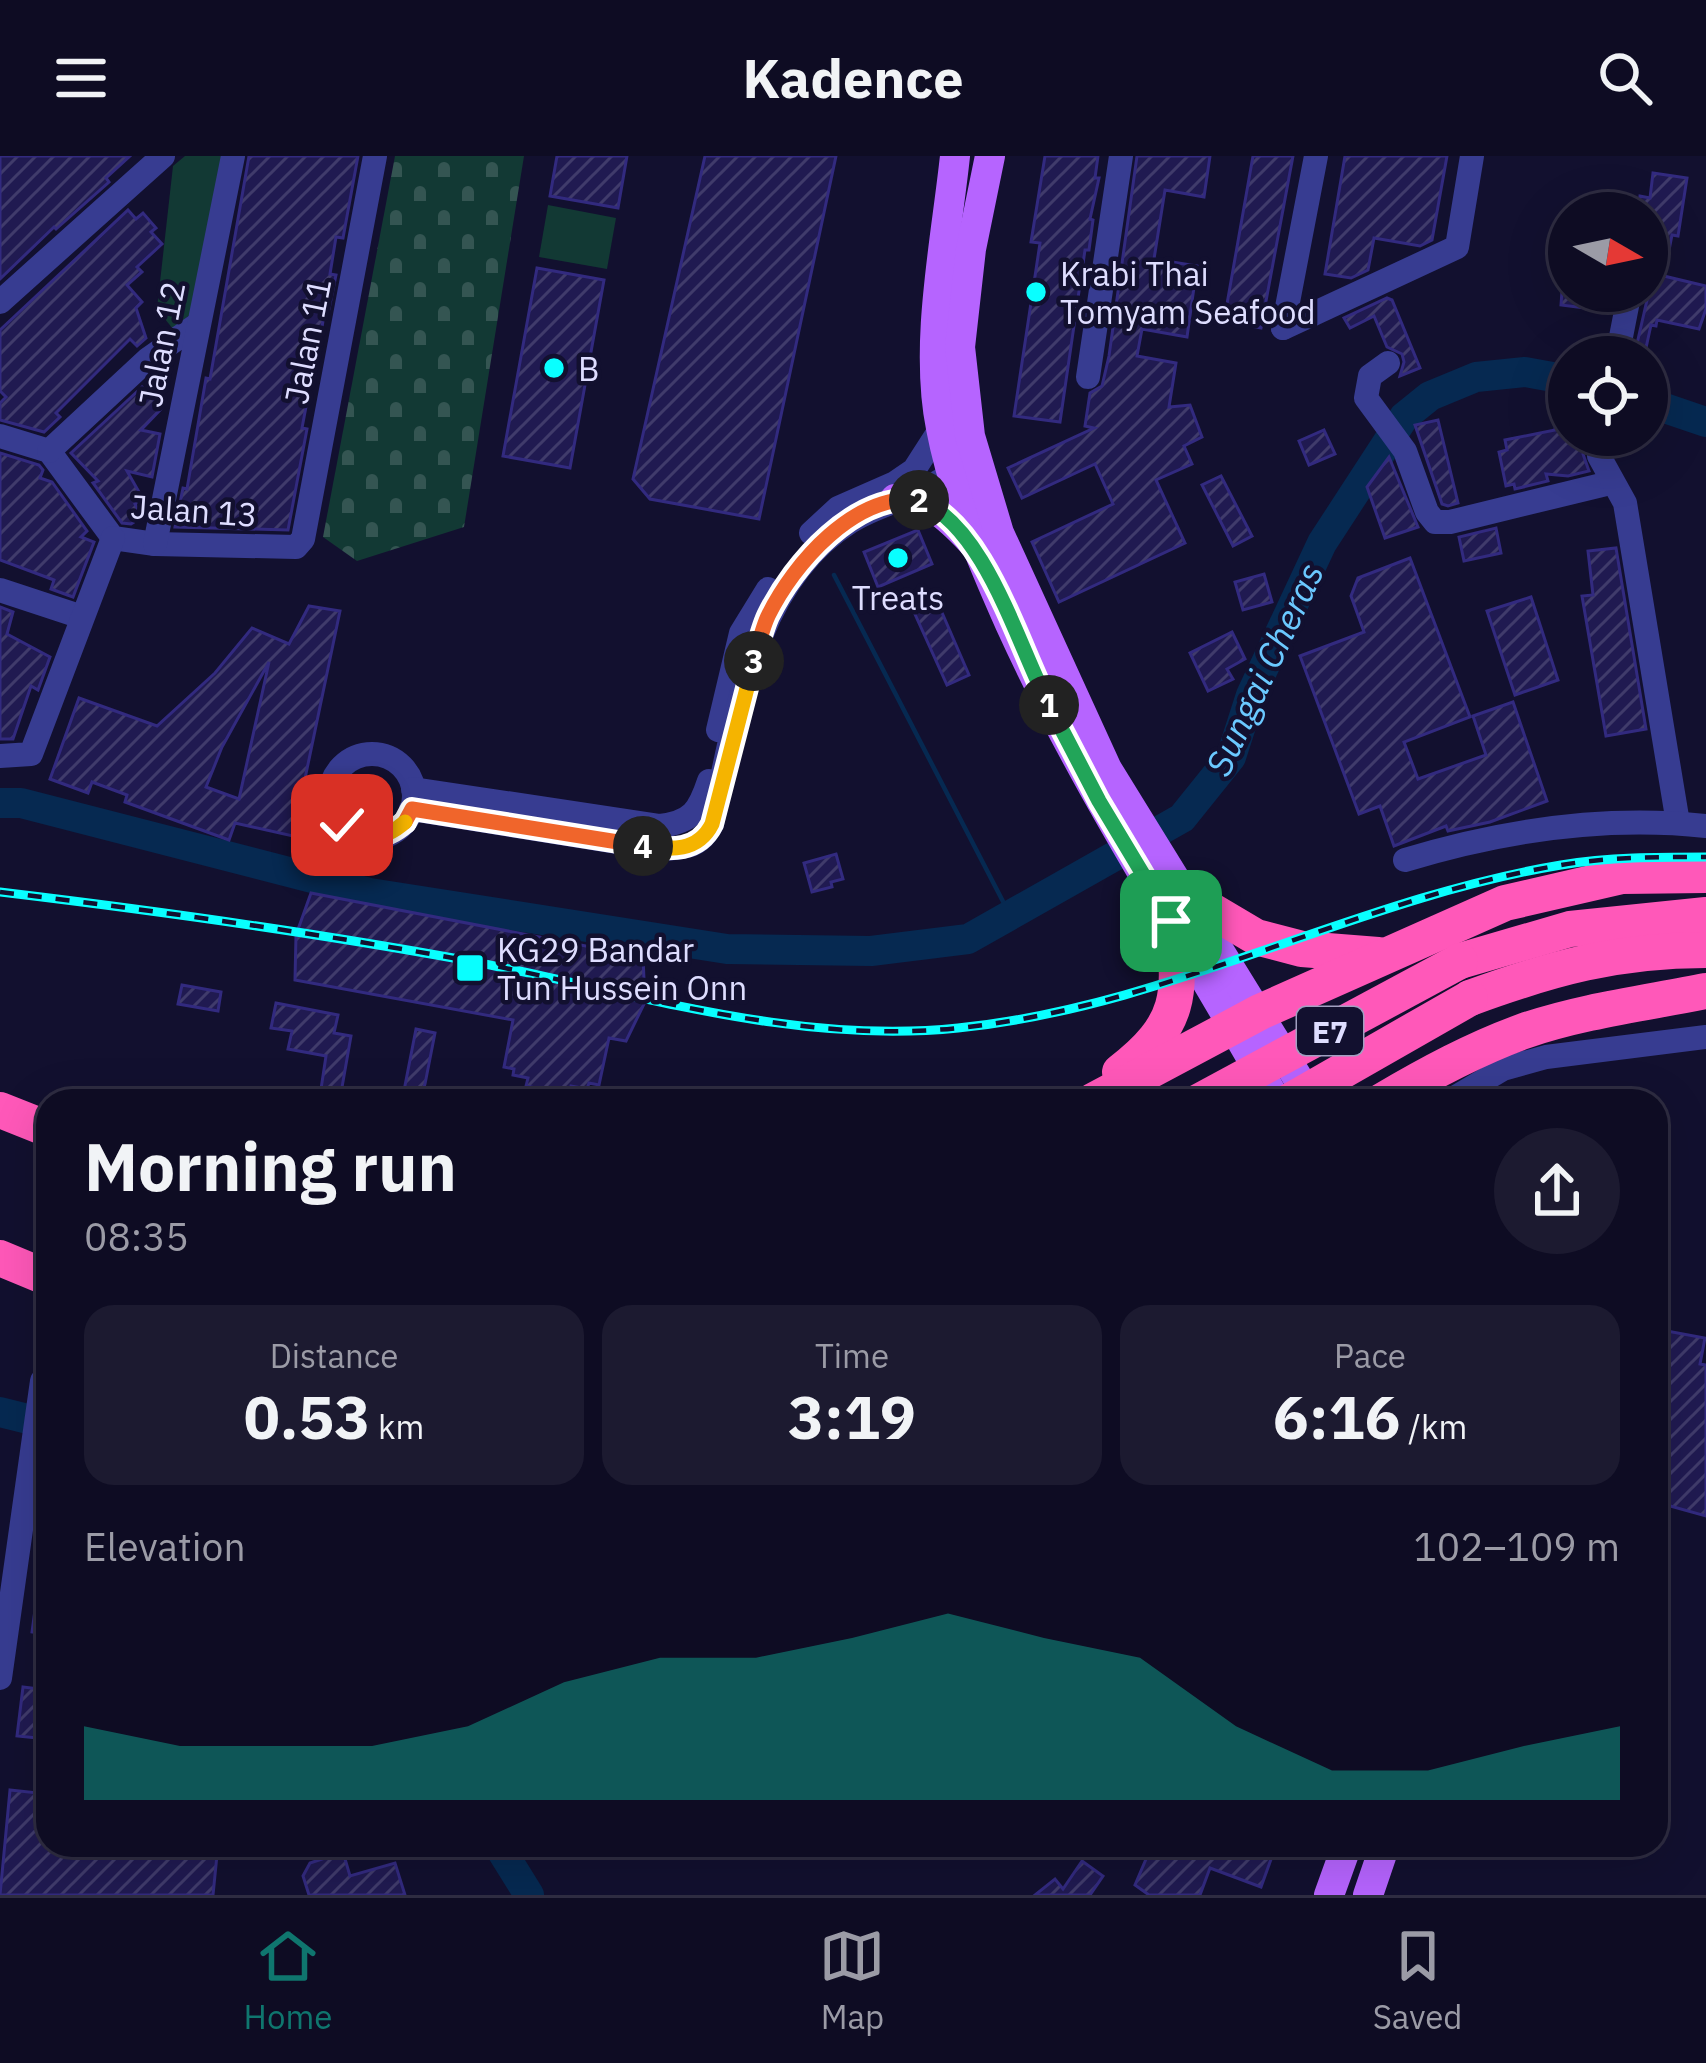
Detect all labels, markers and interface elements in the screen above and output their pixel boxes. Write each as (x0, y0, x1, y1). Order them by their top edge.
text: Kadence (742, 43, 964, 113)
icon: menu (48, 45, 114, 111)
icon: search (1592, 45, 1658, 111)
north arrow (1548, 192, 1668, 312)
map controls (1548, 192, 1668, 456)
place label: Krabi Thai Tomyam Seafood (1060, 252, 1316, 333)
street label: Jalan 11 (274, 274, 340, 408)
street label: Jalan 12 (128, 277, 194, 411)
marker: Krabi Thai Tomyam Seafood (1023, 279, 1049, 305)
button: locate (1548, 336, 1668, 456)
place label: B (578, 347, 600, 390)
marker: B (541, 355, 567, 381)
pin: 2 (889, 470, 949, 530)
text: 2 (909, 478, 929, 521)
street label: Jalan 13 (129, 484, 259, 536)
marker: Treats (885, 545, 911, 571)
water label: Sungai Cheras (1194, 555, 1334, 783)
place label: Treats (852, 576, 944, 619)
pin: 3 (724, 631, 784, 691)
text: 3 (744, 639, 764, 682)
pin: 1 (1019, 675, 1079, 735)
text: 1 (1039, 683, 1059, 726)
pin (291, 774, 393, 876)
icon: check (309, 792, 375, 858)
pin: 4 (613, 816, 673, 876)
text: 4 (633, 824, 653, 867)
pin (1120, 870, 1222, 972)
icon: arrive (1138, 888, 1204, 954)
place label: KG29 Bandar Tun Hussein Onn (497, 928, 747, 1009)
marker: KG29 Bandar Tun Hussein Onn (454, 952, 486, 984)
road number: E7 (1297, 1007, 1363, 1055)
text: Morning run (84, 1123, 457, 1209)
button: share (1494, 1128, 1620, 1254)
text: 08:35 (84, 1211, 189, 1262)
text: Distance (270, 1334, 398, 1377)
text: Time (815, 1334, 889, 1377)
text: Pace (1334, 1334, 1406, 1377)
text: 0.53 (244, 1377, 370, 1456)
text: 3:19 (788, 1377, 916, 1456)
text: 6:16 (1273, 1377, 1401, 1456)
text: km (370, 1405, 424, 1448)
text: /km (1401, 1405, 1467, 1448)
text: Elevation (84, 1521, 246, 1572)
text: 102–109 m (1413, 1521, 1620, 1572)
tab: Home (244, 1923, 332, 2038)
tab: Map (819, 1923, 885, 2038)
tab: Saved (1373, 1923, 1462, 2038)

